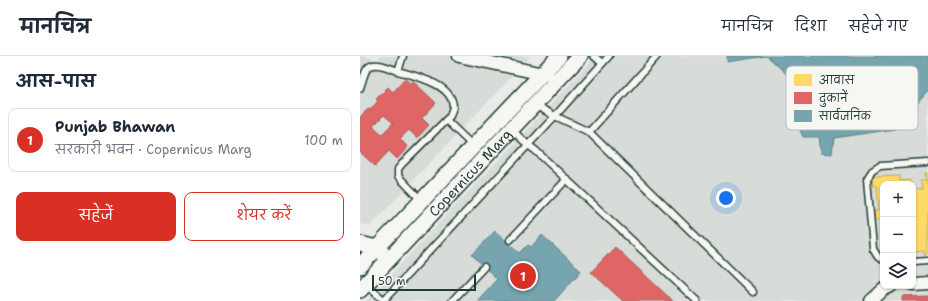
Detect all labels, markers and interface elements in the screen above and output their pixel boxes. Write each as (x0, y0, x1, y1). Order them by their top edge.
text: मानचित्र (20, 14, 91, 39)
text: मानचित्र (722, 17, 773, 35)
text: दिशा (795, 17, 827, 35)
text: सहेजे गए (849, 17, 908, 35)
legend (786, 66, 918, 130)
text: आस-पास (16, 70, 96, 92)
text: आवास (819, 73, 856, 88)
text: दुकानें (818, 89, 848, 107)
text: सार्वजनिक (818, 107, 872, 124)
text: Punjab Bhawan (55, 117, 175, 137)
street label: Copernicus Marg (425, 125, 516, 220)
text: 1 (27, 132, 33, 149)
text: 100 m (304, 132, 343, 149)
text: सरकारी भवन · Copernicus Marg (55, 141, 252, 158)
map controls (880, 181, 916, 289)
button: + (880, 181, 916, 217)
your location (716, 188, 736, 208)
button: सहेजें (16, 192, 176, 241)
button: शेयर करें (184, 192, 344, 241)
button: − (880, 217, 916, 253)
button: layers (880, 253, 916, 289)
pin: 1 (510, 261, 536, 291)
scale bar (372, 273, 476, 292)
text: 50 m (378, 274, 406, 289)

